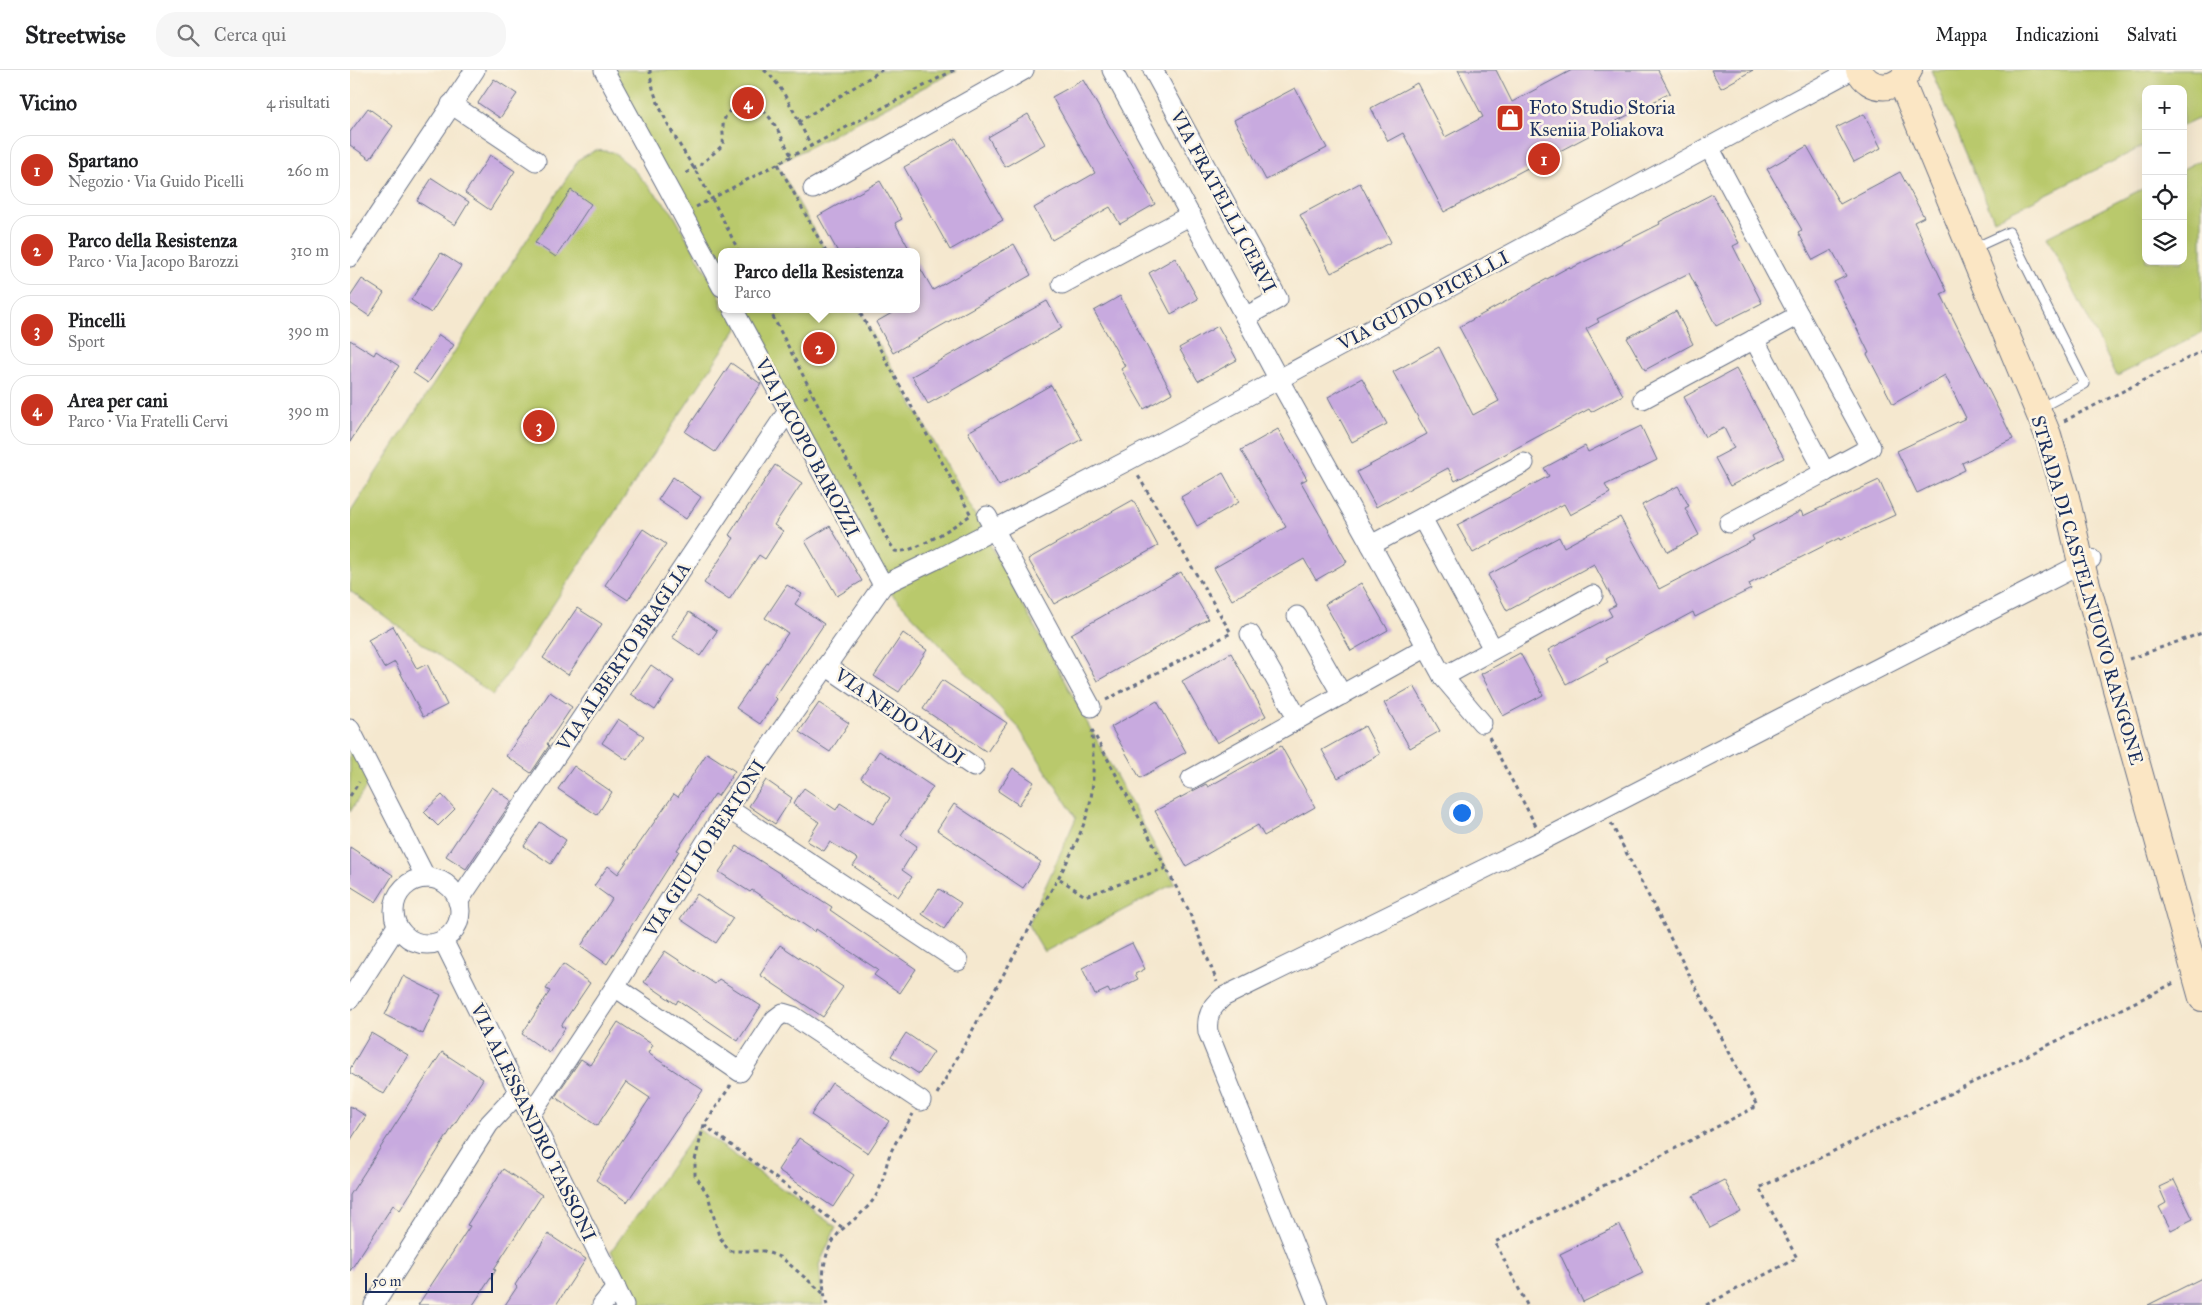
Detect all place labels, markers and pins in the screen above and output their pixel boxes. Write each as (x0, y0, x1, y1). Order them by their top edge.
pin: 4 (732, 84, 764, 122)
place label: Foto Studio Storia Kseniia Poliakova (1529, 96, 1676, 141)
shop icon: Foto Studio Storia Kseniia Poliakova (1495, 103, 1525, 133)
pin: 1 (1528, 140, 1560, 178)
pin: 2 (803, 329, 835, 367)
pin: 3 (523, 407, 555, 445)

